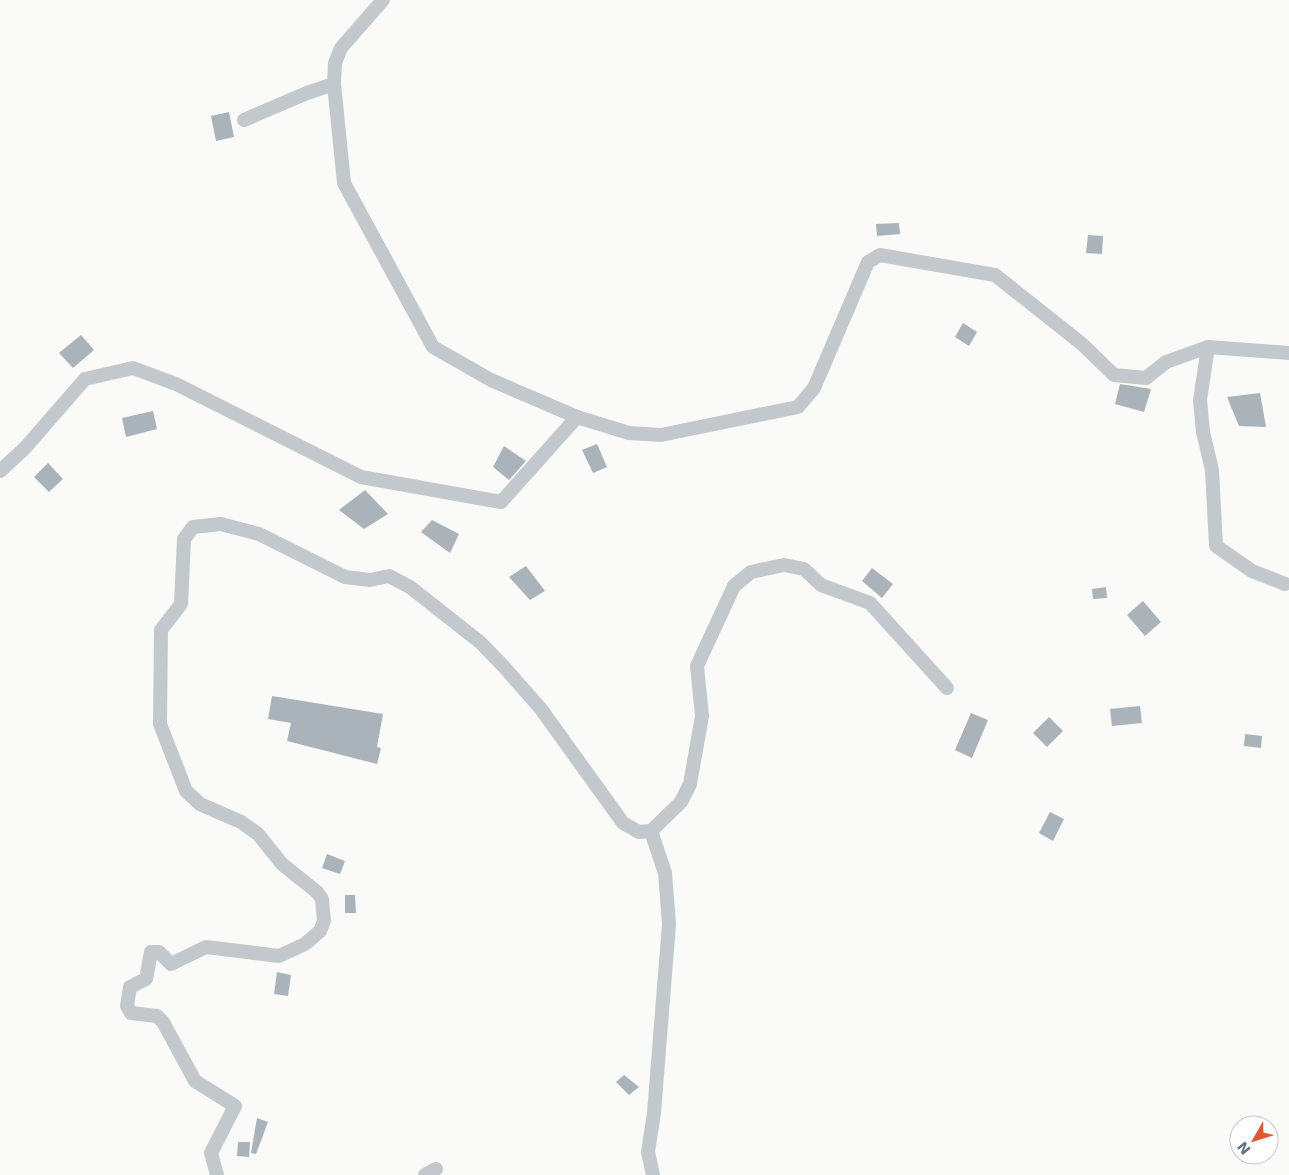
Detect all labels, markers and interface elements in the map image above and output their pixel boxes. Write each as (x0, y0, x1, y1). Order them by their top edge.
north arrow (1229, 1115, 1279, 1165)
text: N (1234, 1139, 1254, 1158)

